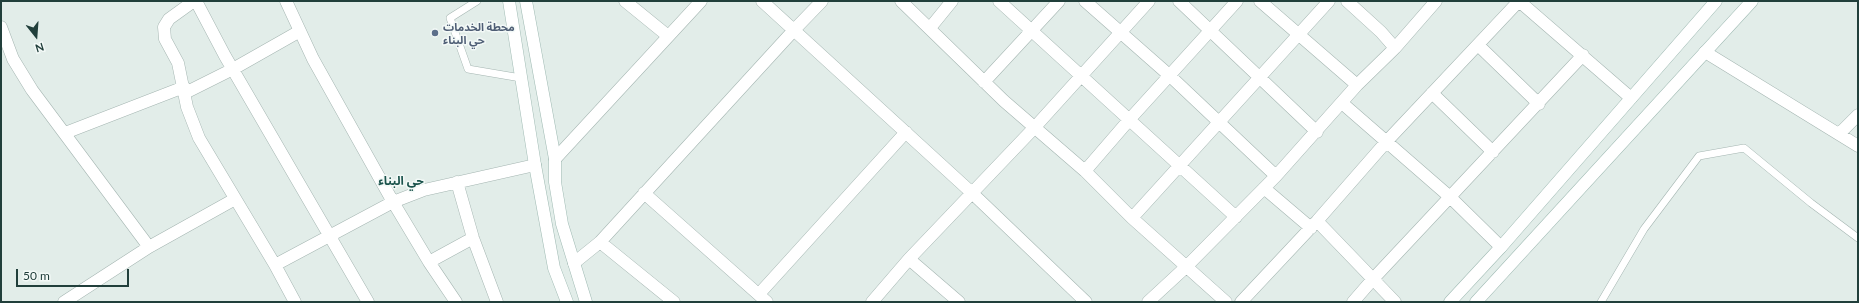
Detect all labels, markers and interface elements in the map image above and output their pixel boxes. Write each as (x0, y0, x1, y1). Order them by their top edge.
north arrow (16, 16, 56, 56)
place label: محطة الخدمات حي البناء (443, 20, 515, 46)
marker: محطة الخدمات حي البناء (430, 28, 440, 38)
text: N (34, 40, 46, 55)
district label: حي البناء (378, 174, 424, 188)
scale bar (18, 261, 131, 287)
text: 50 m (23, 268, 50, 283)

